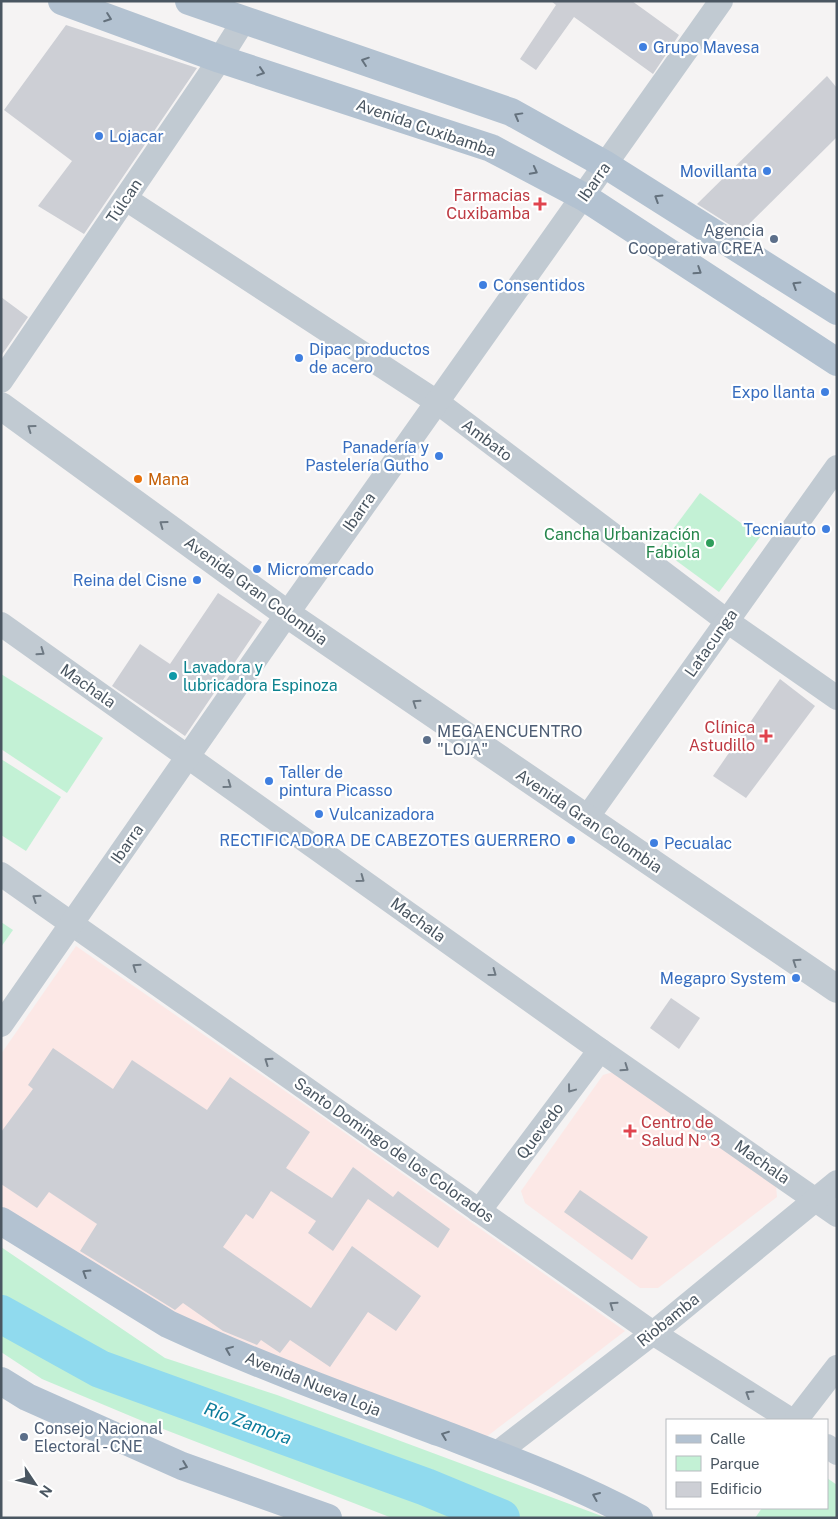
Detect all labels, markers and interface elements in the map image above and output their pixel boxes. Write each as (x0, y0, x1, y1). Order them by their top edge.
one-way arrow (103, 12, 112, 22)
place label: Grupo Mavesa (653, 38, 759, 57)
marker: Grupo Mavesa (637, 41, 649, 53)
one-way arrow (361, 57, 370, 67)
one-way arrow (257, 67, 265, 77)
street label: Avenida Cuxibamba (354, 95, 498, 161)
one-way arrow (514, 112, 523, 122)
place label: Lojacar (109, 127, 164, 146)
marker: Lojacar (93, 130, 105, 142)
street label: Ibarra (574, 159, 614, 205)
place label: Movillanta (680, 162, 757, 181)
one-way arrow (529, 165, 538, 175)
marker: Movillanta (761, 165, 773, 177)
street label: Túlcan (102, 175, 146, 227)
place label: Farmacias Cuxibamba (446, 186, 530, 223)
one-way arrow (655, 194, 664, 204)
marker: Farmacias Cuxibamba (534, 198, 546, 210)
place label: Agencia Cooperativa CREA (628, 221, 764, 258)
marker: Agencia Cooperativa CREA (768, 233, 780, 245)
one-way arrow (692, 265, 701, 274)
place label: Consentidos (493, 276, 585, 295)
marker: Consentidos (477, 279, 489, 291)
one-way arrow (792, 281, 801, 291)
place label: Dipac productos de acero (309, 340, 430, 377)
marker: Dipac productos de acero (293, 352, 305, 364)
place label: Expo llanta (732, 383, 815, 402)
marker: Expo llanta (819, 386, 831, 398)
street label: Ambato (458, 415, 516, 465)
one-way arrow (27, 425, 37, 434)
place label: Panadería y Pastelería Gutho (305, 438, 429, 475)
marker: Panadería y Pastelería Gutho (433, 450, 445, 462)
place label: Mana (148, 470, 189, 489)
marker: Mana (132, 473, 144, 485)
street label: Ibarra (339, 489, 379, 535)
place label: Tecniauto (744, 520, 816, 539)
one-way arrow (159, 521, 169, 530)
marker: Tecniauto (820, 523, 832, 535)
place label: Cancha Urbanización Fabiola (544, 525, 700, 562)
street label: Avenida Gran Colombia (181, 533, 331, 649)
marker: Cancha Urbanización Fabiola (704, 537, 716, 549)
place label: Micromercado (267, 560, 374, 579)
marker: Micromercado (251, 563, 263, 575)
place label: Reina del Cisne (73, 571, 187, 590)
marker: Reina del Cisne (191, 574, 203, 586)
street label: Latacunga (681, 605, 741, 681)
one-way arrow (35, 646, 45, 655)
place label: Lavadora y lubricadora Espinoza (183, 658, 338, 695)
street label: Machala (57, 660, 119, 712)
marker: Lavadora y lubricadora Espinoza (167, 670, 179, 682)
one-way arrow (412, 700, 422, 709)
place label: Clínica Astudillo (689, 718, 755, 755)
place label: MEGAENCUENTRO "LOJA" (437, 722, 583, 759)
marker: Clínica Astudillo (759, 729, 773, 743)
marker: MEGAENCUENTRO "LOJA" (421, 734, 433, 746)
place label: Taller de pintura Picasso (279, 763, 392, 800)
street label: Avenida Gran Colombia (512, 765, 666, 877)
marker: Taller de pintura Picasso (263, 775, 275, 787)
one-way arrow (222, 779, 231, 787)
place label: Vulcanizadora (329, 805, 434, 824)
marker: Vulcanizadora (313, 808, 325, 820)
street label: Ibarra (107, 821, 147, 867)
place label: RECTIFICADORA DE CABEZOTES GUERRERO (219, 831, 561, 850)
marker: RECTIFICADORA DE CABEZOTES GUERRERO (565, 834, 577, 846)
place label: Pecualac (664, 834, 732, 853)
marker: Pecualac (648, 837, 660, 849)
one-way arrow (355, 873, 364, 882)
street label: Machala (387, 894, 449, 946)
one-way arrow (33, 895, 42, 904)
one-way arrow (793, 959, 802, 968)
one-way arrow (132, 964, 142, 973)
one-way arrow (487, 968, 496, 976)
place label: Megapro System (660, 969, 786, 988)
marker: Megapro System (790, 972, 802, 984)
one-way arrow (264, 1058, 274, 1067)
one-way arrow (619, 1062, 629, 1071)
street label: Santo Domingo de los Colorados (290, 1074, 498, 1226)
one-way arrow (568, 1083, 577, 1093)
street label: Quevedo (513, 1099, 567, 1163)
place label: Centro de Salud Nº 3 (641, 1113, 720, 1150)
marker: Centro de Salud Nº 3 (623, 1124, 637, 1138)
street label: Machala (731, 1136, 793, 1188)
one-way arrow (82, 1270, 91, 1280)
street label: Riobamba (633, 1289, 703, 1351)
one-way arrow (609, 1302, 619, 1311)
one-way arrow (225, 1346, 234, 1356)
street label: Avenida Nueva Loja (242, 1348, 384, 1420)
one-way arrow (746, 1391, 755, 1400)
water label: Río Zamora (201, 1397, 295, 1449)
place label: Consejo Nacional Electoral - CNE (34, 1419, 163, 1456)
legend (666, 1419, 828, 1509)
text: Calle (710, 1430, 746, 1447)
marker: Consejo Nacional Electoral - CNE (18, 1431, 30, 1443)
one-way arrow (441, 1431, 450, 1441)
text: Parque (710, 1455, 760, 1472)
north arrow (10, 1459, 60, 1509)
one-way arrow (179, 1460, 188, 1470)
text: Edificio (710, 1480, 762, 1497)
text: N (36, 1482, 55, 1501)
one-way arrow (592, 1491, 601, 1502)

